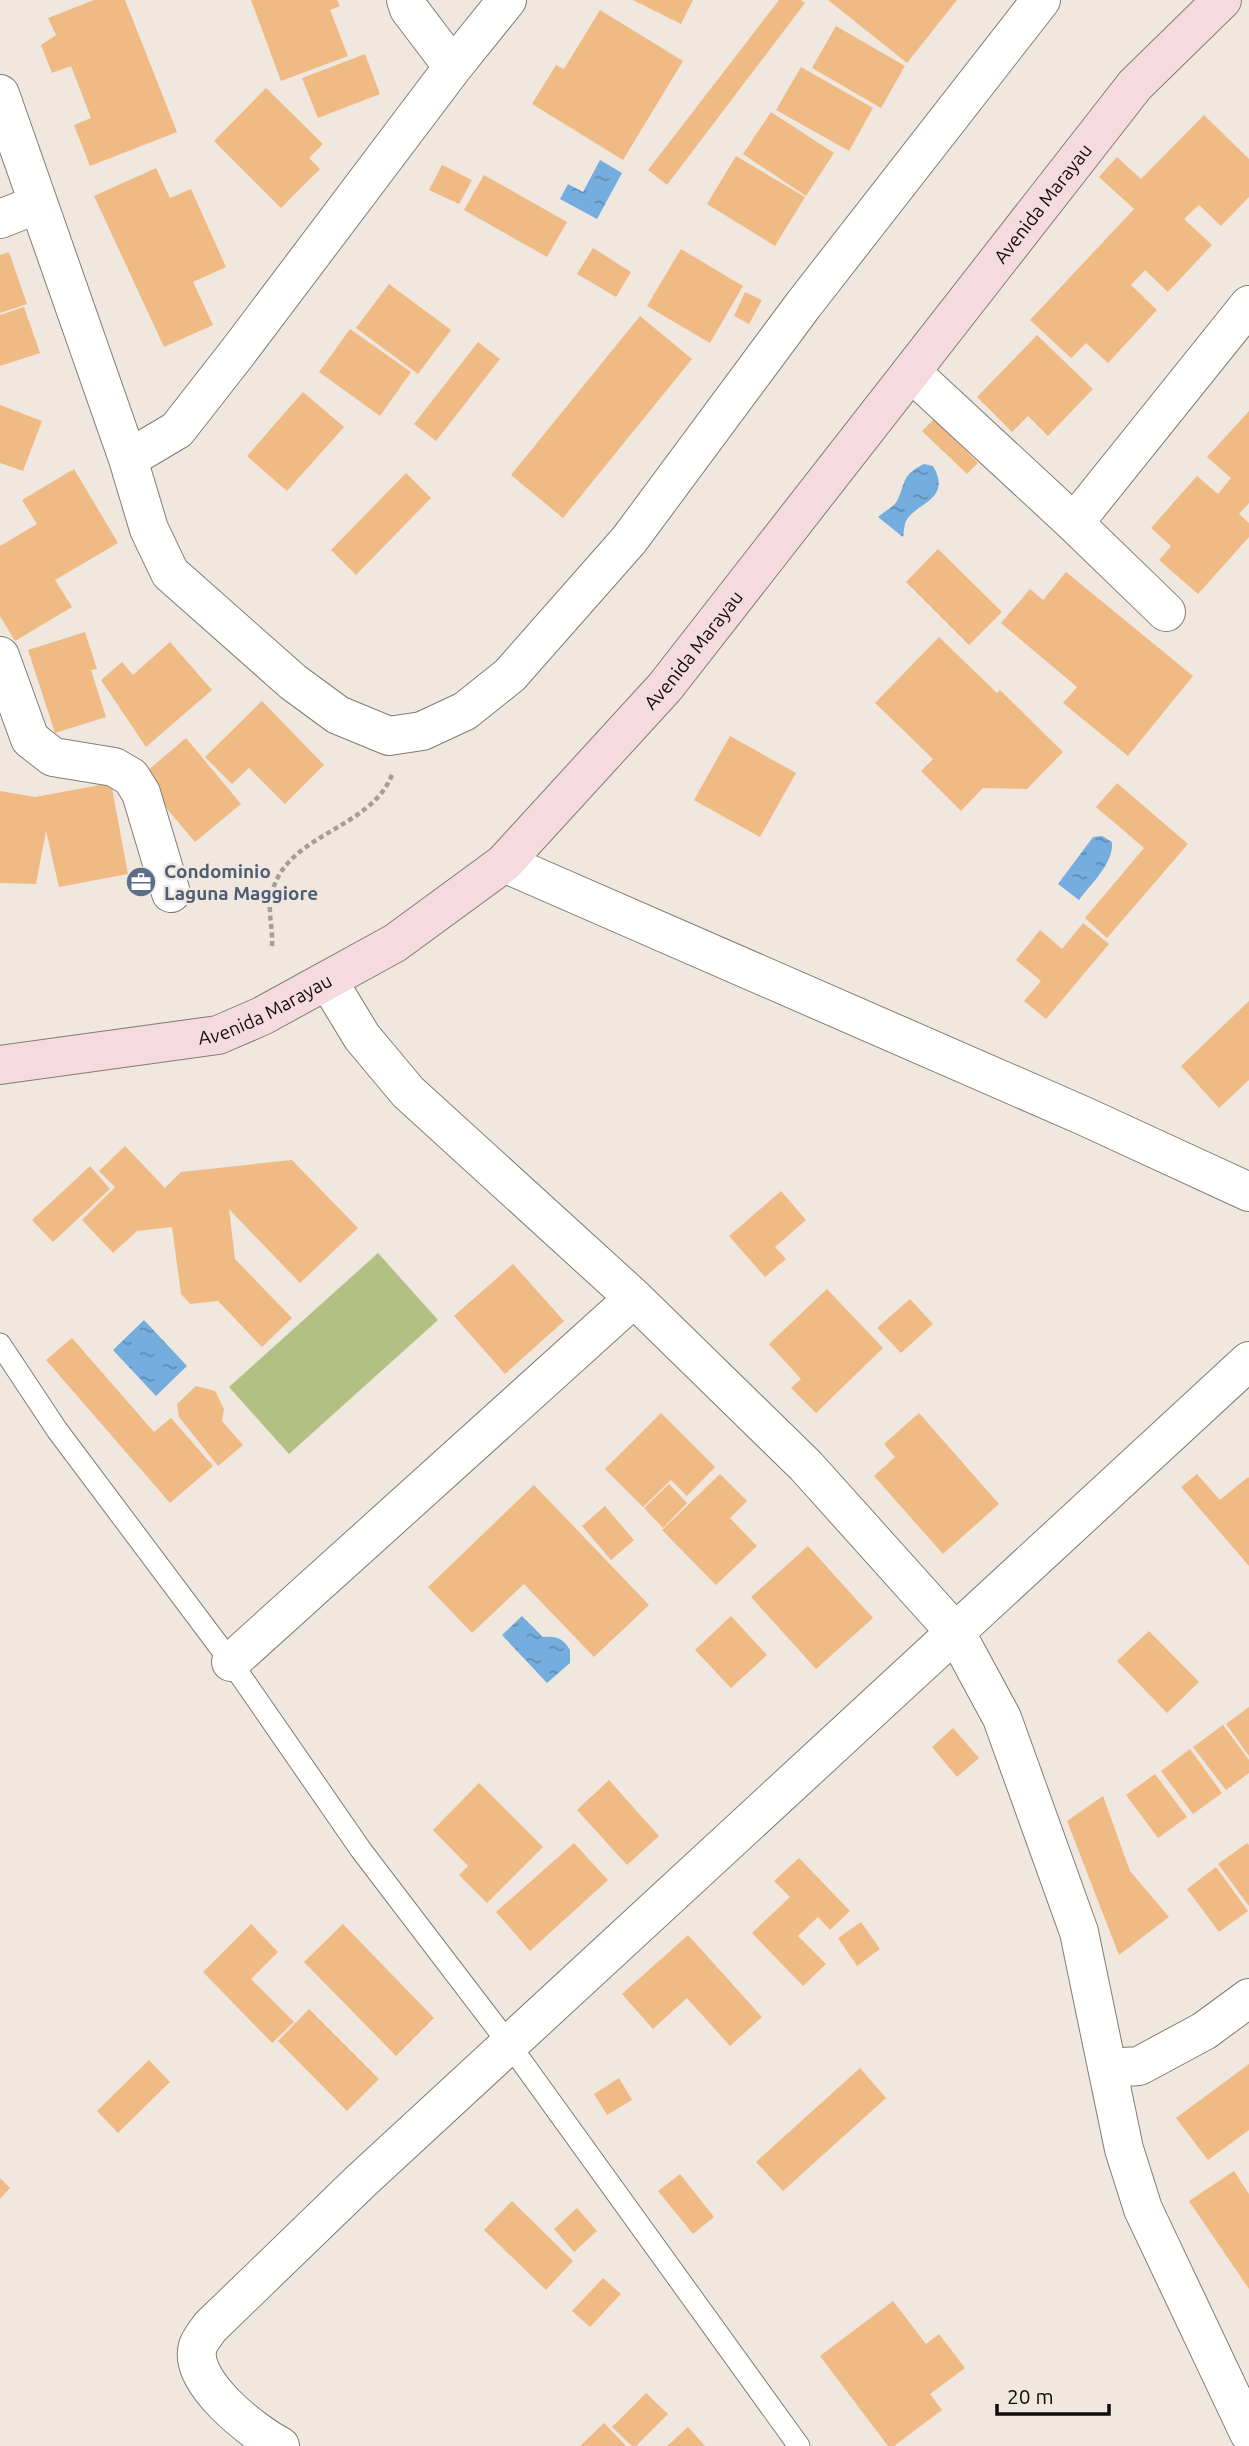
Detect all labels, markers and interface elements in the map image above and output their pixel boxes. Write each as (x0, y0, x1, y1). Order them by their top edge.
street label: Avenida Marayau (989, 139, 1096, 268)
street label: Avenida Marayau (639, 586, 747, 714)
place label: Condominio Laguna Maggiore (164, 860, 318, 904)
office icon: Condominio Laguna Maggiore (124, 865, 158, 899)
street label: Avenida Marayau (197, 969, 336, 1049)
scale bar (997, 2372, 1109, 2416)
text: 20 m (1007, 2384, 1054, 2408)

